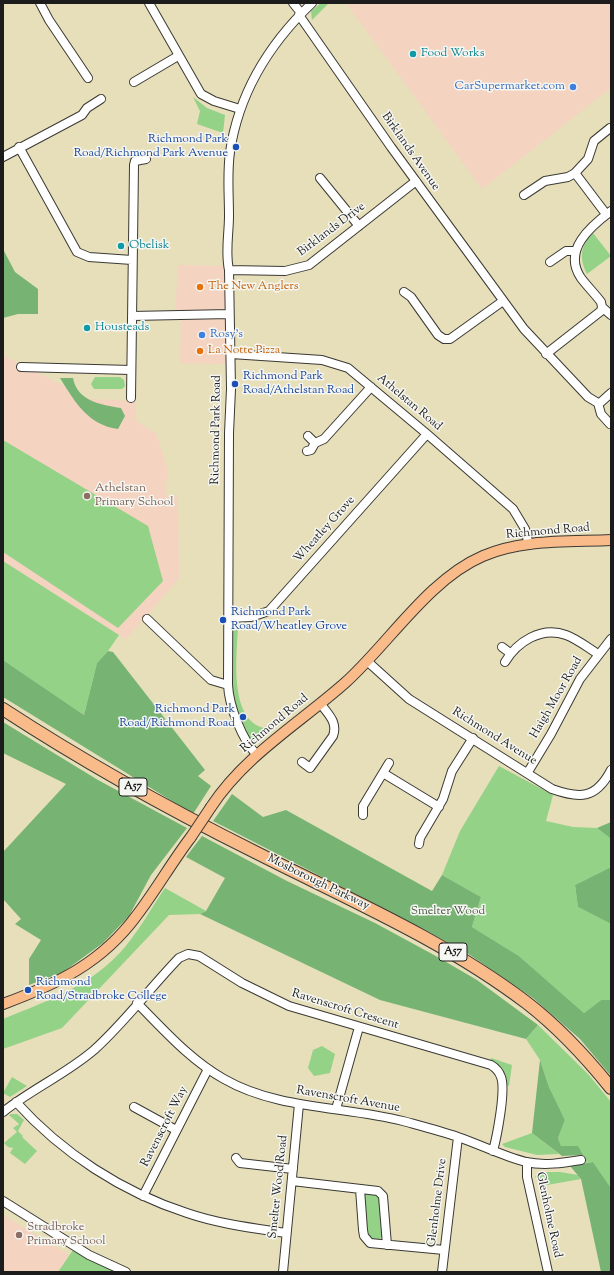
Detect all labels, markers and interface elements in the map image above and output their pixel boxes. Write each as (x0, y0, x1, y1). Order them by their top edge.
place label: Food Works (421, 47, 484, 61)
marker: Food Works (408, 49, 418, 59)
place label: CarSupermarket.com (455, 80, 565, 94)
marker: CarSupermarket.com (568, 82, 578, 92)
street label: Birklands Avenue (378, 110, 442, 194)
place label: Richmond Park Road/Richmond Park Avenue (74, 133, 228, 161)
marker: Richmond Park Road/Richmond Park Avenue (231, 142, 241, 152)
street label: Birklands Drive (295, 200, 369, 260)
place label: Obelisk (129, 239, 169, 253)
marker: Obelisk (116, 241, 126, 251)
place label: The New Anglers (208, 280, 298, 294)
marker: The New Anglers (195, 282, 205, 292)
place label: Housteads (95, 321, 149, 335)
marker: Housteads (82, 323, 92, 333)
place label: Rosy's (210, 328, 243, 342)
marker: Rosy's (197, 330, 207, 340)
place label: La Notte Pizza (208, 344, 280, 358)
marker: La Notte Pizza (195, 346, 205, 356)
place label: Richmond Park Road/Athelstan Road (243, 370, 354, 398)
street label: Athelstan Road (374, 372, 444, 434)
street label: Richmond Park Road (209, 375, 225, 485)
marker: Richmond Park Road/Athelstan Road (230, 379, 240, 389)
place label: Athelstan Primary School (95, 482, 174, 510)
marker: Athelstan Primary School (82, 491, 92, 501)
street label: Wheatley Grove (291, 494, 359, 566)
street label: Richmond Road (506, 521, 590, 543)
place label: Richmond Park Road/Wheatley Grove (231, 606, 347, 634)
marker: Richmond Park Road/Wheatley Grove (218, 615, 228, 625)
street label: Haigh Moor Road (528, 655, 586, 741)
street label: Richmond Road (238, 691, 312, 757)
place label: Richmond Park Road/Richmond Road (119, 703, 235, 731)
street label: Richmond Avenue (449, 705, 539, 769)
marker: Richmond Park Road/Richmond Road (238, 712, 248, 722)
road number: A57 (119, 778, 147, 796)
street label: Mosborough Parkway (265, 852, 371, 914)
park label: Smelter Wood (411, 905, 485, 919)
road number: A57 (439, 943, 467, 961)
place label: Richmond Road/Stradbroke College (36, 976, 167, 1004)
marker: Richmond Road/Stradbroke College (23, 985, 33, 995)
street label: Ravenscroft Crescent (290, 987, 400, 1033)
street label: Ravenscroft Way (138, 1084, 192, 1170)
street label: Ravenscroft Avenue (295, 1084, 401, 1116)
street label: Smelter Wood Road (266, 1135, 292, 1239)
street label: Glenholme Drive (425, 1158, 451, 1248)
street label: Glenholme Road (532, 1171, 564, 1259)
place label: Stradbroke Primary School (27, 1221, 106, 1249)
marker: Stradbroke Primary School (14, 1230, 24, 1240)

